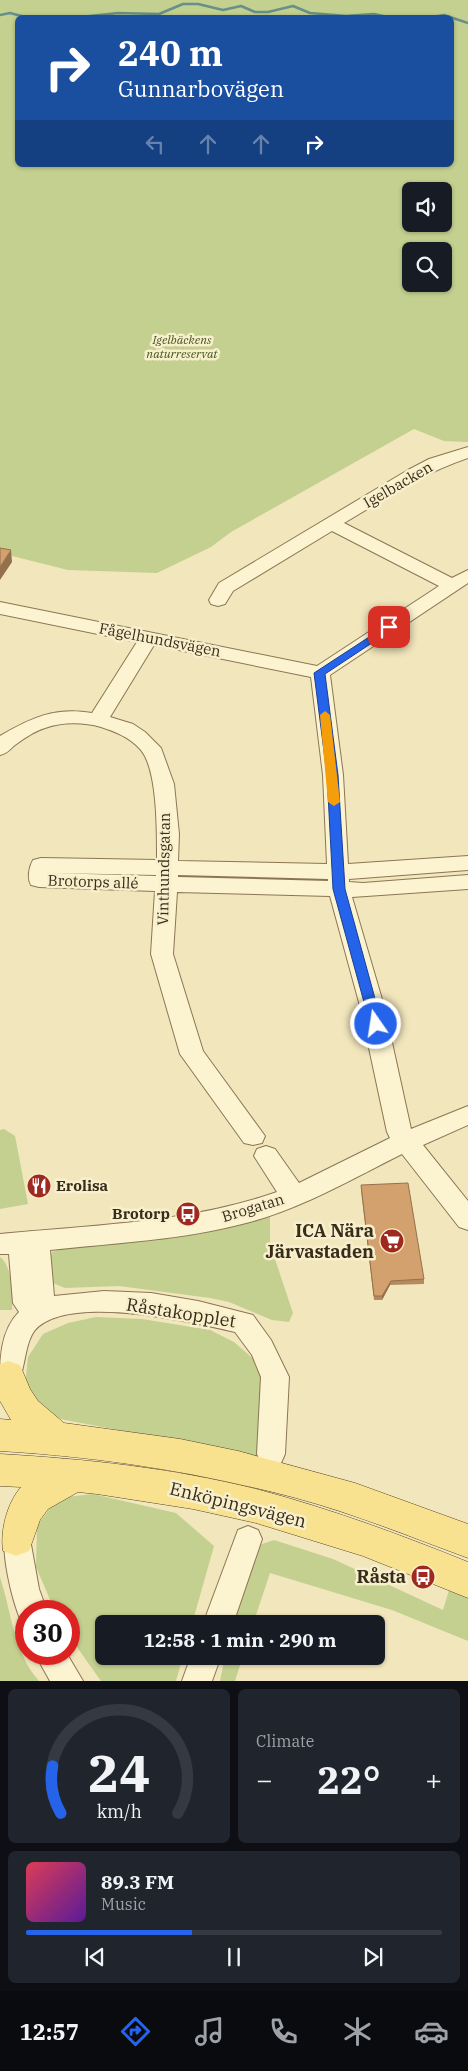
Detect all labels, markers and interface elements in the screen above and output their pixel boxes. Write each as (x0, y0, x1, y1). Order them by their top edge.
text: 240 m (118, 30, 223, 76)
icon: right (35, 35, 100, 100)
text: Gunnarbovägen (118, 74, 284, 103)
icon: left (141, 130, 169, 158)
icon: ahead (194, 130, 222, 158)
icon: ahead (247, 130, 275, 158)
icon: right (300, 130, 328, 158)
map controls (402, 182, 452, 292)
button: sound (402, 182, 452, 232)
button: search (402, 242, 452, 292)
park label: Igelbäckens naturreservat (146, 332, 218, 361)
street label: Igelbacken (360, 457, 436, 512)
pin (368, 606, 410, 648)
icon: arrive (375, 613, 403, 641)
street label: Fågelhundsvägen (98, 618, 223, 661)
street label: Vinthundsgatan (153, 812, 174, 926)
street label: Brotorps allé (47, 870, 139, 893)
position arrow (349, 997, 401, 1049)
restaurant icon: Erolisa (26, 1173, 52, 1199)
place label: Erolisa (56, 1176, 109, 1195)
street label: Brogatan (219, 1189, 287, 1226)
bus stop icon: Brotorp (175, 1201, 201, 1227)
place label: Brotorp (112, 1204, 170, 1223)
place label: ICA Nära Järvastaden (266, 1219, 374, 1263)
supermarket icon: ICA Nära Järvastaden (379, 1228, 405, 1254)
street label: Råstakopplet (125, 1292, 238, 1333)
street label: Enköpingsvägen (167, 1476, 309, 1533)
bus stop icon: Råsta (410, 1564, 436, 1590)
place label: Råsta (356, 1565, 406, 1588)
speed limit sign: 30 (15, 1600, 80, 1665)
text: 12:58 · 1 min · 290 m (144, 1628, 336, 1652)
text: Climate (256, 1731, 314, 1751)
text: 24 (88, 1739, 150, 1806)
text: 22° (317, 1755, 381, 1804)
text: − (256, 1761, 273, 1798)
text: + (425, 1761, 442, 1798)
text: km/h (96, 1800, 142, 1823)
text: 89.3 FM (101, 1870, 174, 1894)
text: Music (101, 1894, 146, 1914)
icon: previous (81, 1943, 109, 1971)
icon: pause (220, 1943, 248, 1971)
icon: next (359, 1943, 387, 1971)
icon: directions (118, 2014, 153, 2049)
icon: music (192, 2014, 227, 2049)
icon: phone (266, 2014, 301, 2049)
icon: climate (340, 2014, 375, 2049)
icon: car (414, 2014, 449, 2049)
text: 12:57 (19, 2017, 79, 2046)

